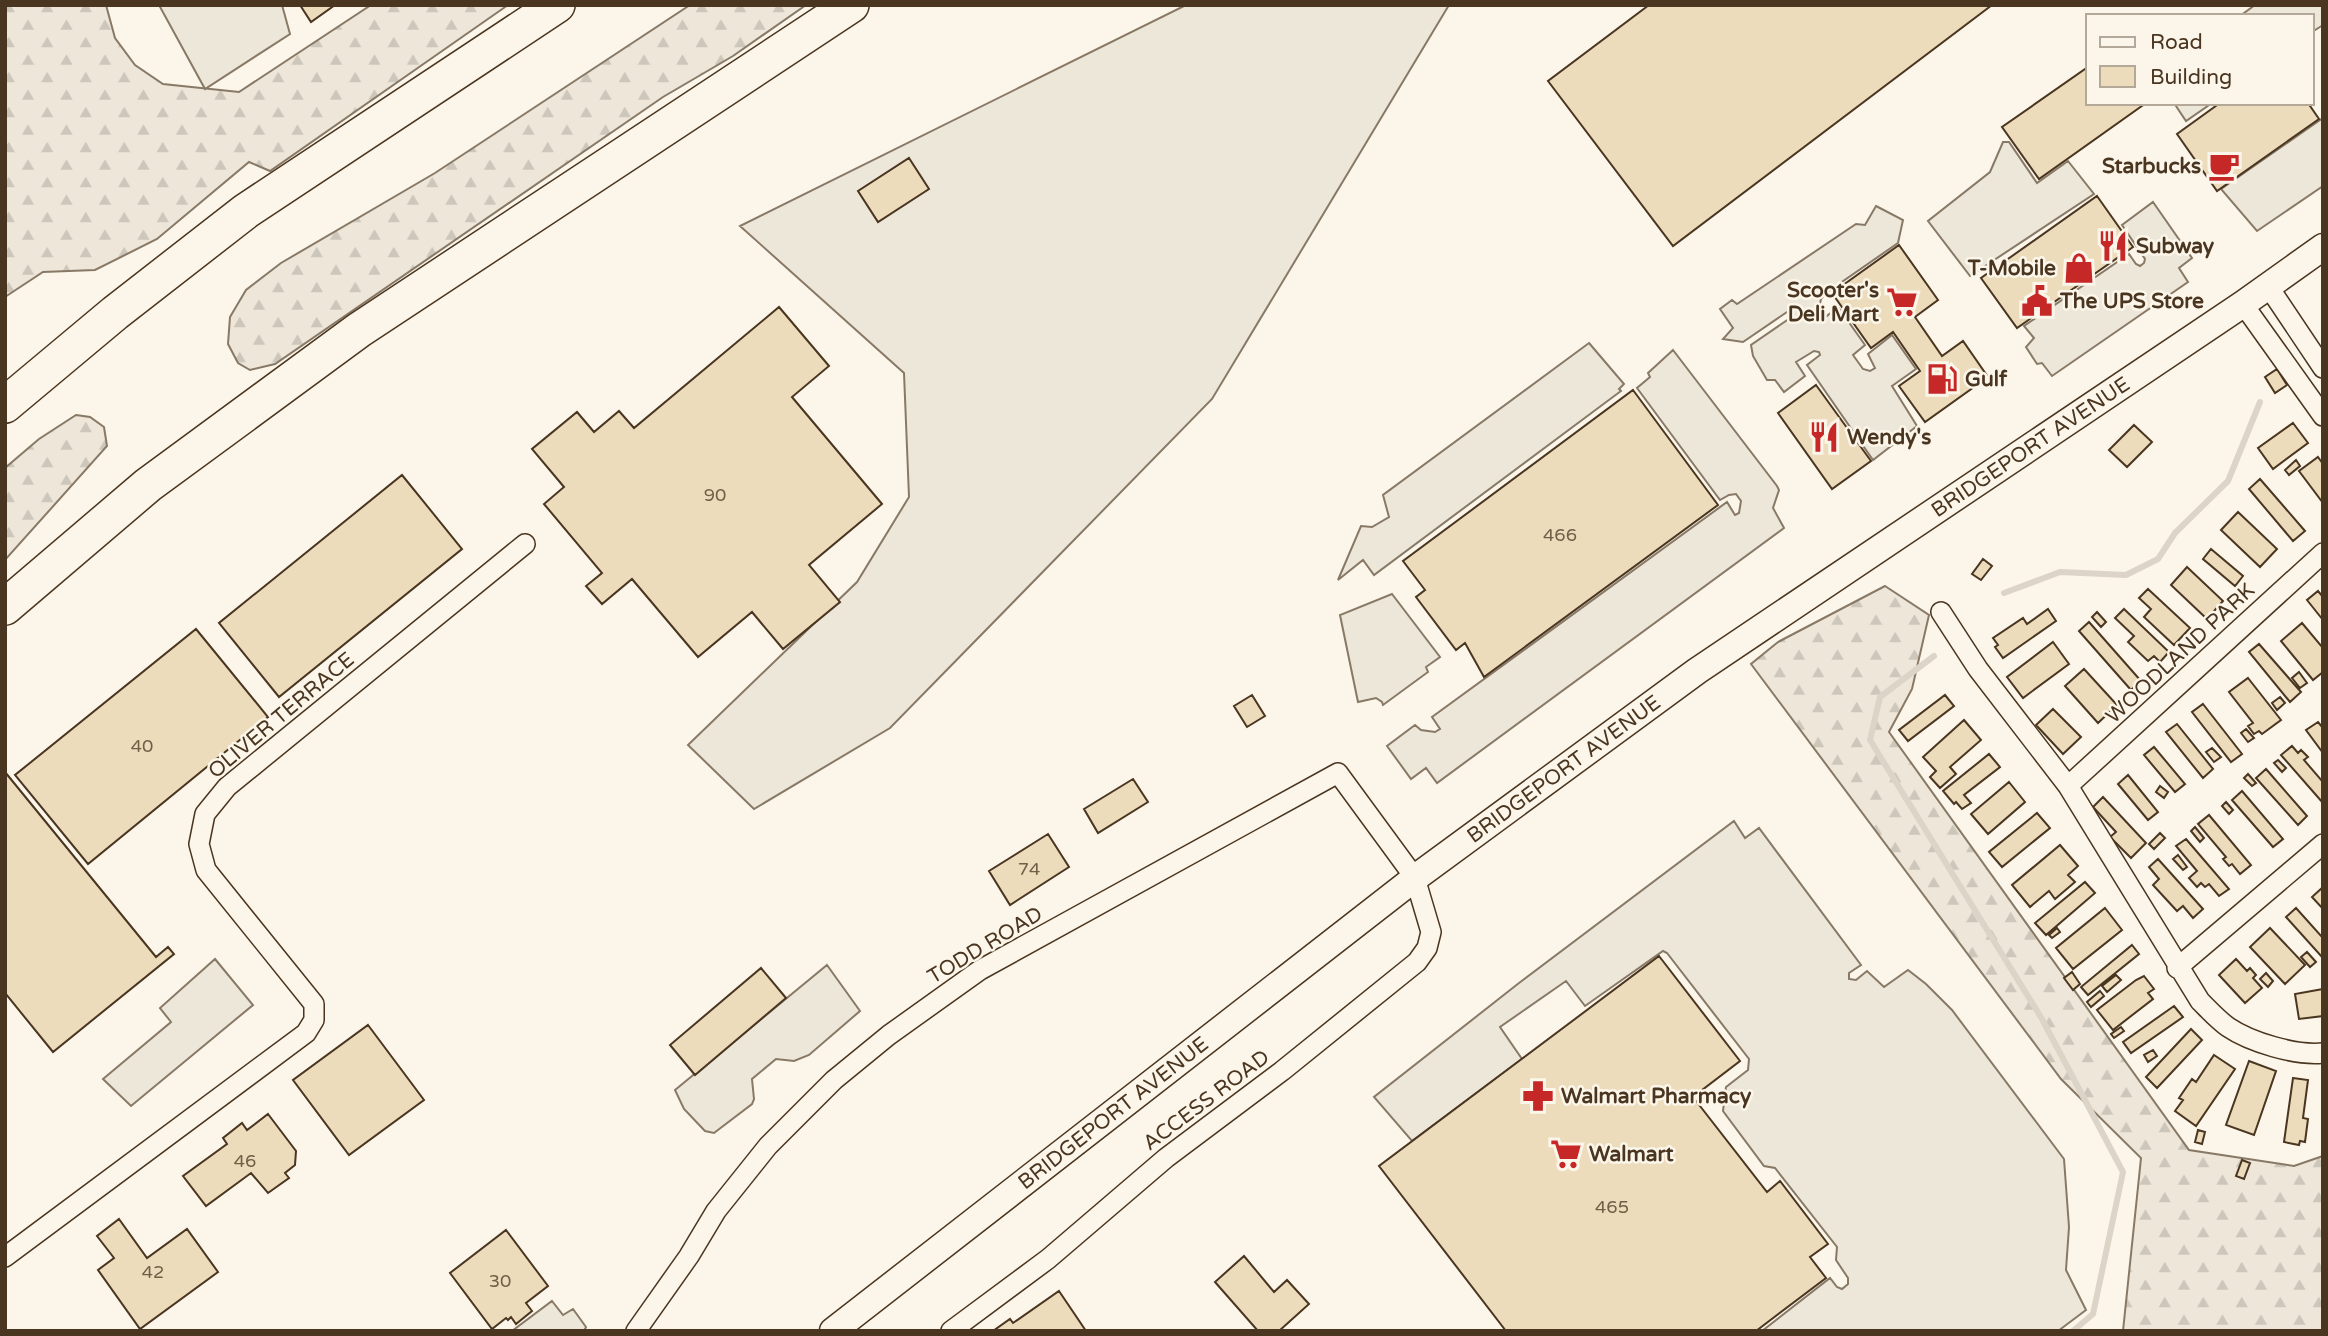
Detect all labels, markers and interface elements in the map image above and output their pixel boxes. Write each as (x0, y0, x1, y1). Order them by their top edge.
legend (2086, 14, 2314, 105)
text: Road (2150, 30, 2203, 55)
text: Building (2150, 65, 2232, 90)
cafe icon: Starbucks (2207, 149, 2241, 183)
place label: Starbucks (2102, 154, 2201, 179)
restaurant icon: Subway (2096, 229, 2130, 263)
place label: Subway (2136, 234, 2215, 259)
shop icon: T-Mobile (2062, 251, 2096, 285)
place label: T-Mobile (1967, 256, 2056, 281)
place label: Scooter's Deli Mart (1787, 278, 1879, 327)
public building icon: The UPS Store (2020, 284, 2054, 318)
supermarket icon: Scooter's Deli Mart (1885, 285, 1919, 319)
place label: The UPS Store (2059, 289, 2204, 314)
fuel station icon: Gulf (1925, 362, 1959, 396)
place label: Gulf (1965, 367, 2008, 392)
street label: BRIDGEPORT AVENUE (1927, 372, 2135, 523)
restaurant icon: Wendy's (1807, 420, 1841, 454)
place label: Wendy's (1847, 425, 1931, 450)
house number: 90 (704, 484, 726, 506)
house number: 466 (1543, 524, 1577, 546)
street label: WOODLAND PARK (2101, 578, 2260, 729)
street label: OLIVER TERRACE (203, 647, 359, 784)
street label: BRIDGEPORT AVENUE (1462, 690, 1666, 849)
house number: 40 (131, 735, 153, 757)
house number: 74 (1018, 858, 1040, 880)
street label: TODD ROAD (923, 901, 1047, 989)
street label: BRIDGEPORT AVENUE (1013, 1032, 1213, 1195)
street label: ACCESS ROAD (1138, 1045, 1275, 1156)
pharmacy icon: Walmart Pharmacy (1521, 1079, 1555, 1113)
place label: Walmart Pharmacy (1561, 1084, 1752, 1109)
supermarket icon: Walmart (1549, 1137, 1583, 1171)
place label: Walmart (1589, 1142, 1674, 1167)
house number: 46 (234, 1150, 256, 1172)
house number: 465 (1595, 1196, 1629, 1218)
house number: 42 (142, 1261, 164, 1283)
house number: 30 (489, 1270, 511, 1292)

